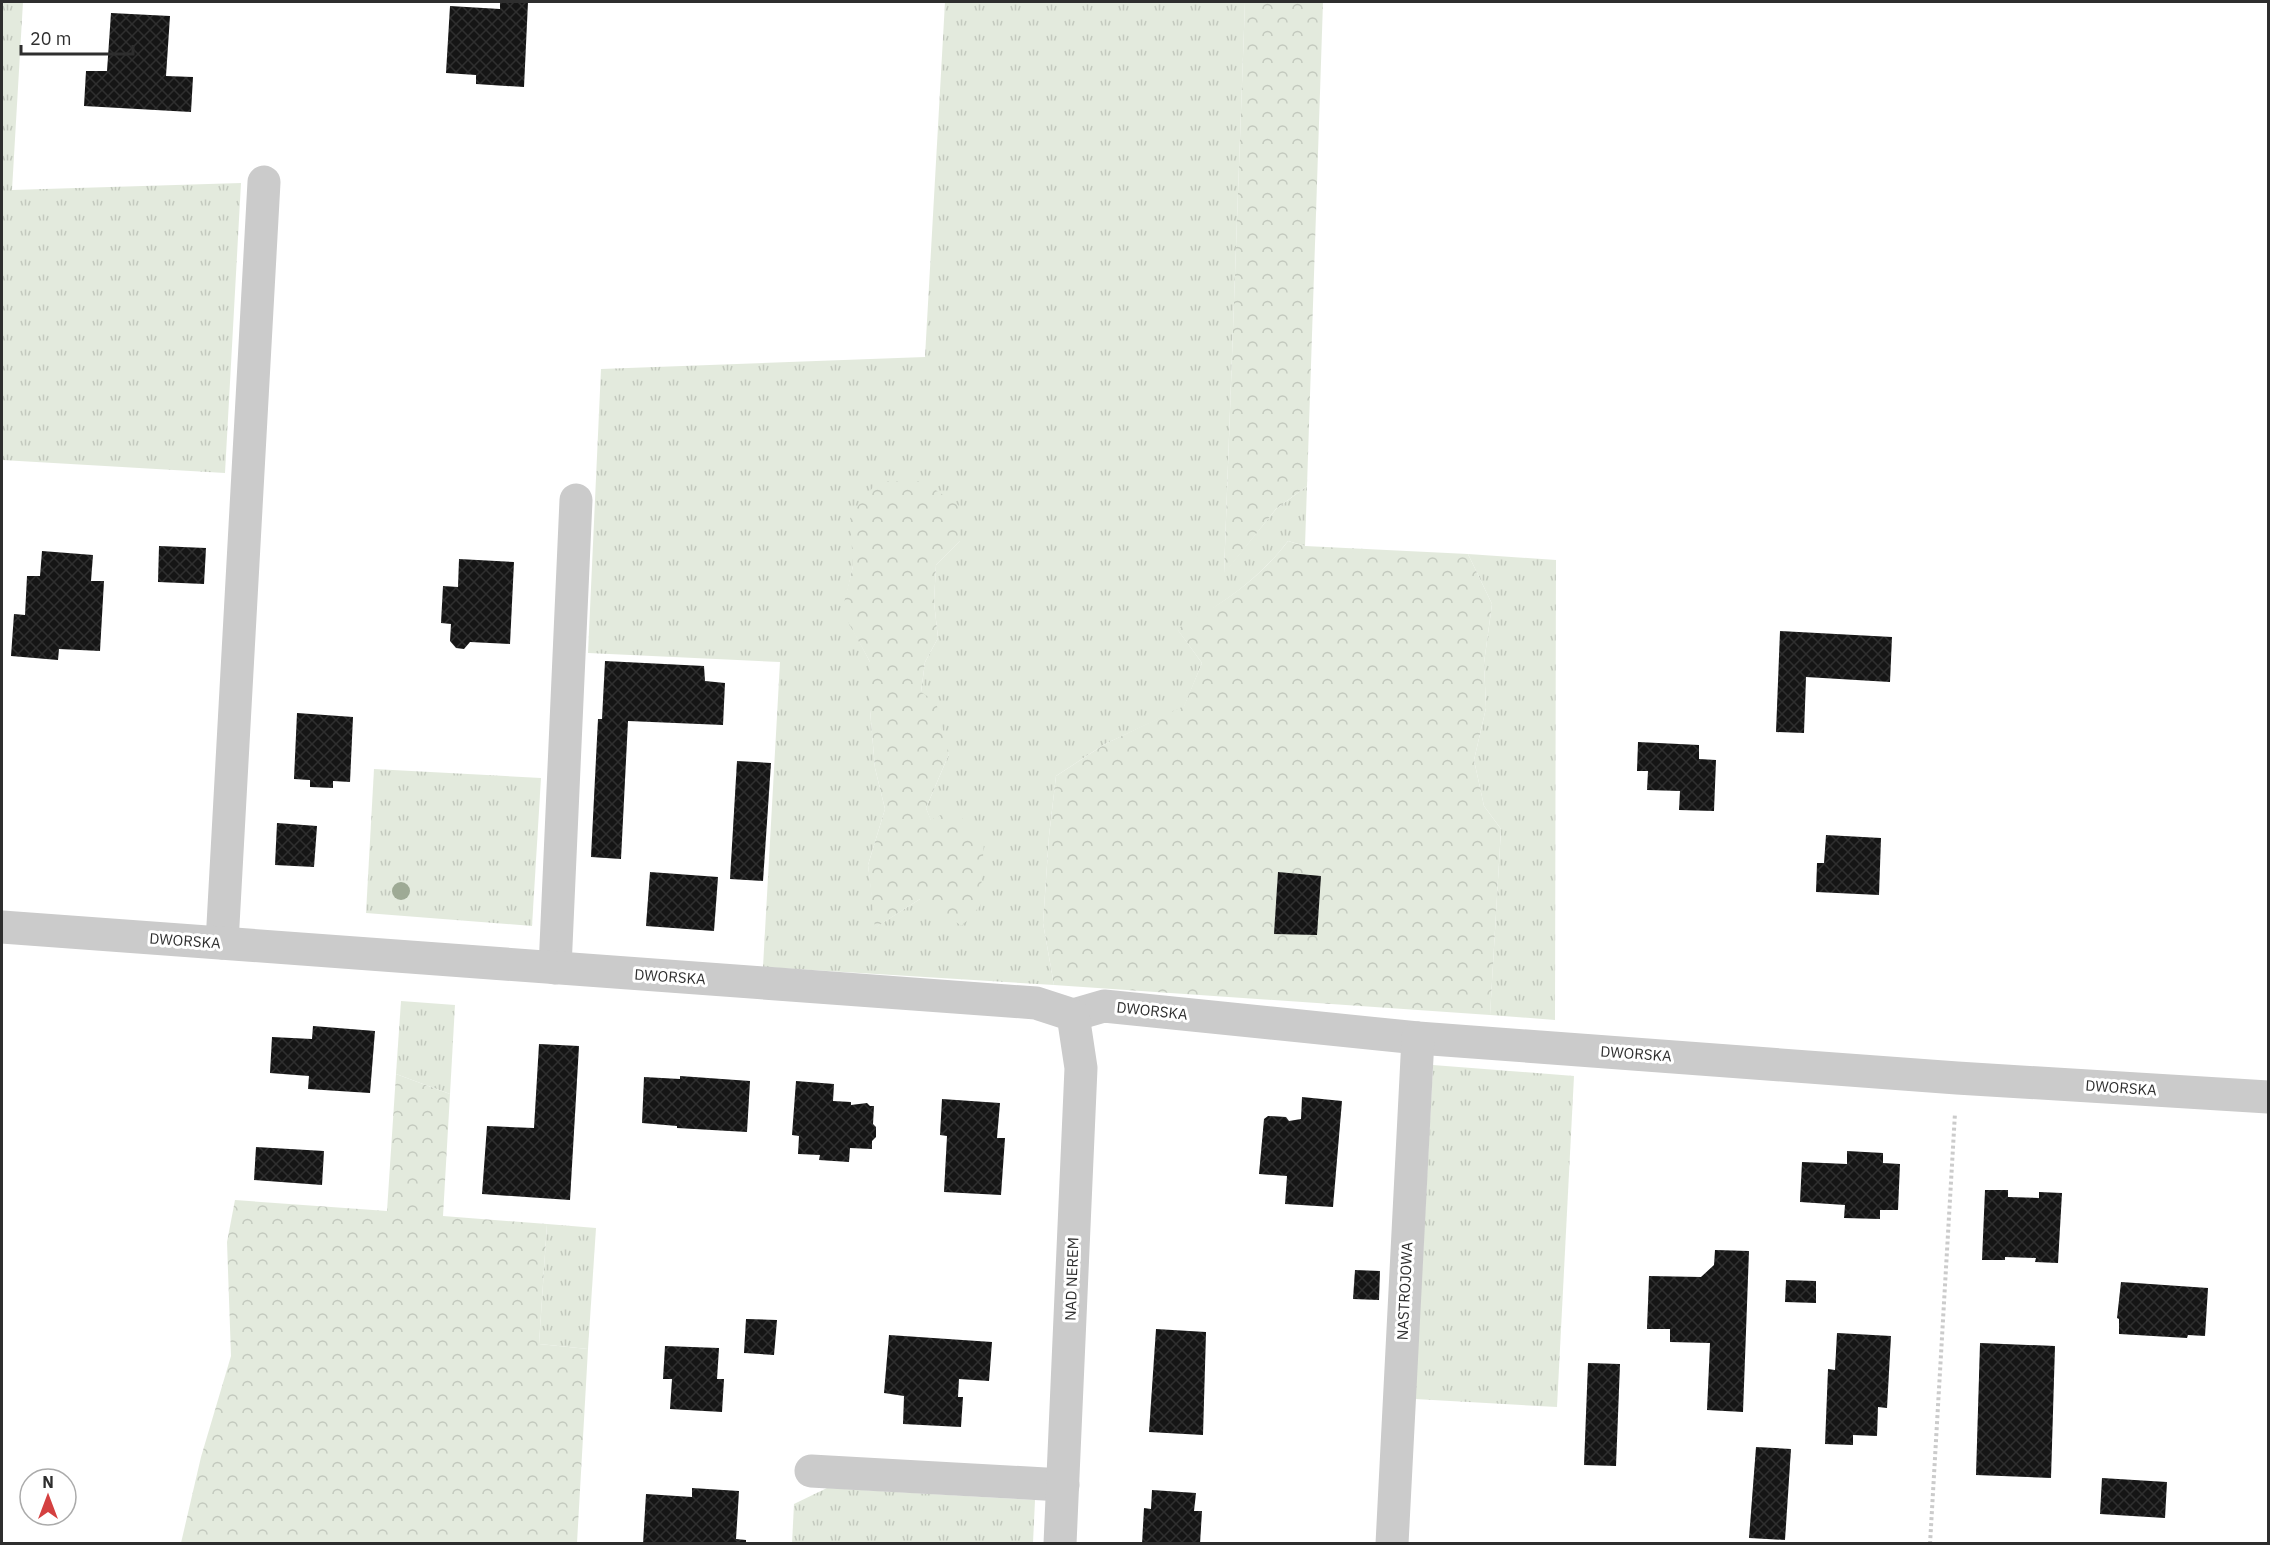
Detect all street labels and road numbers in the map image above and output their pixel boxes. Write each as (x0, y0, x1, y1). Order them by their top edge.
street label: DWORSKA (149, 929, 222, 952)
street label: DWORSKA (634, 965, 707, 988)
street label: DWORSKA (1116, 997, 1189, 1024)
street label: DWORSKA (1600, 1042, 1673, 1065)
street label: DWORSKA (2085, 1076, 2158, 1099)
street label: NAD NEREM (1061, 1237, 1082, 1321)
street label: NASTROJOWA (1392, 1241, 1417, 1341)

